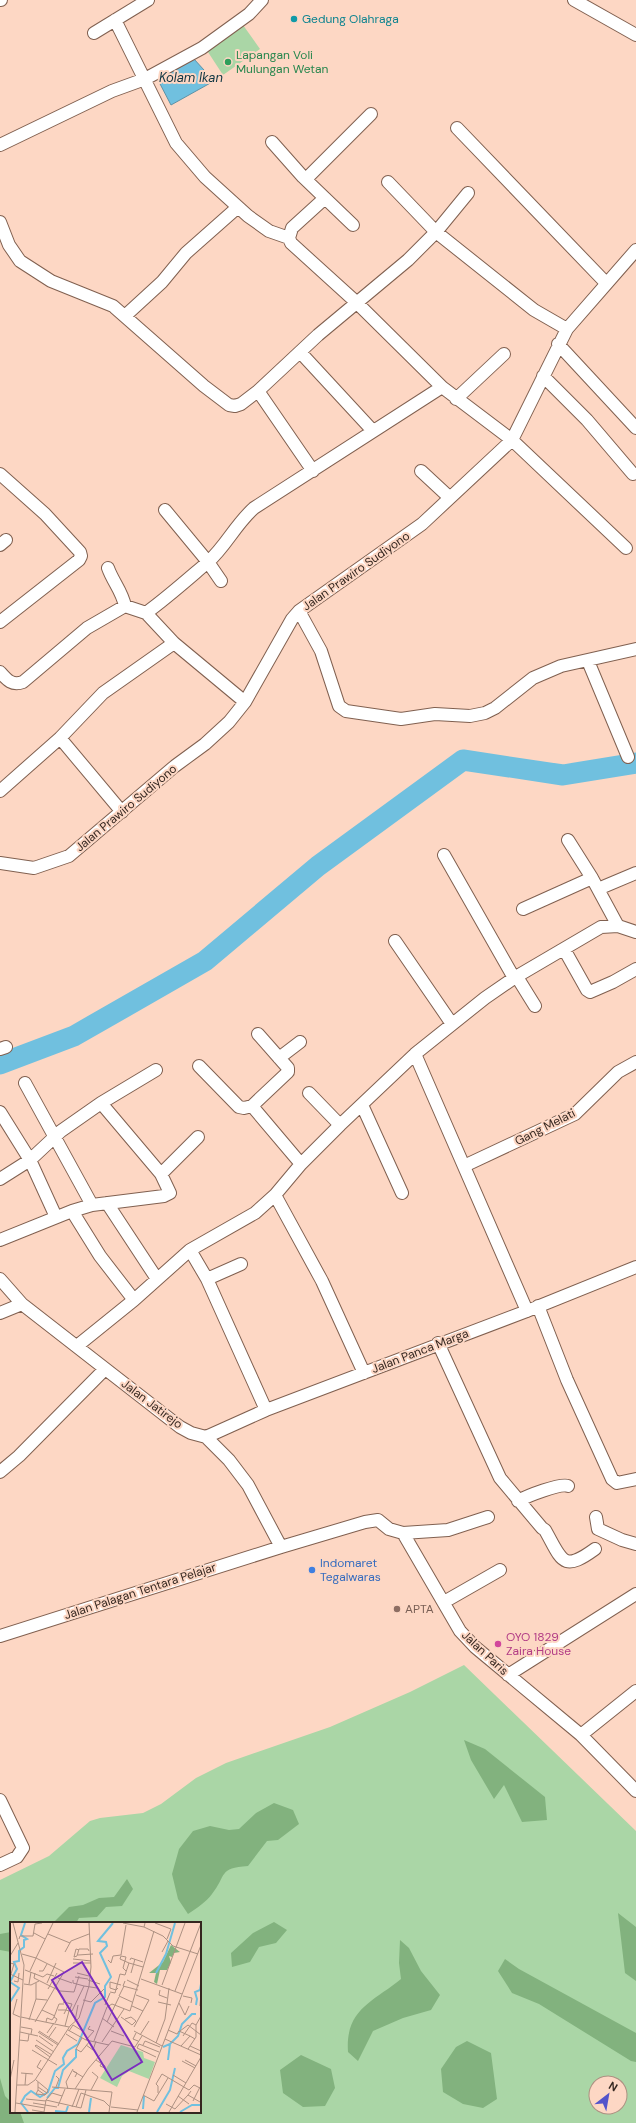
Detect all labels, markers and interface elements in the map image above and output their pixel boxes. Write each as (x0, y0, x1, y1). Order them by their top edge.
place label: Gedung Olahraga (302, 11, 399, 27)
marker: Gedung Olahraga (289, 14, 299, 24)
place label: Lapangan Voli Mulungan Wetan (236, 47, 329, 77)
marker: Lapangan Voli Mulungan Wetan (223, 57, 233, 67)
water label: Kolam Ikan (159, 69, 223, 86)
street label: Jalan Prawiro Sudiyono (299, 528, 413, 614)
street label: Jalan Prawiro Sudiyono (72, 761, 180, 855)
street label: Gang Melati (512, 1105, 578, 1149)
street label: Jalan Panca Marga (369, 1325, 471, 1377)
street label: Jalan Jatirejo (118, 1376, 186, 1432)
place label: Indomaret Tegalwaras (320, 1555, 381, 1585)
street label: Jalan Palagan Tentara Pelajar (62, 1559, 219, 1623)
marker: Indomaret Tegalwaras (307, 1565, 317, 1575)
place label: APTA (405, 1601, 434, 1617)
marker: APTA (392, 1604, 402, 1614)
street label: Jalan Paris (458, 1627, 512, 1679)
place label: OYO 1829 Zaira House (506, 1629, 571, 1659)
marker: OYO 1829 Zaira House (493, 1639, 503, 1649)
inset map (10, 1922, 201, 2113)
north arrow (588, 2075, 628, 2115)
text: N (606, 2078, 620, 2094)

